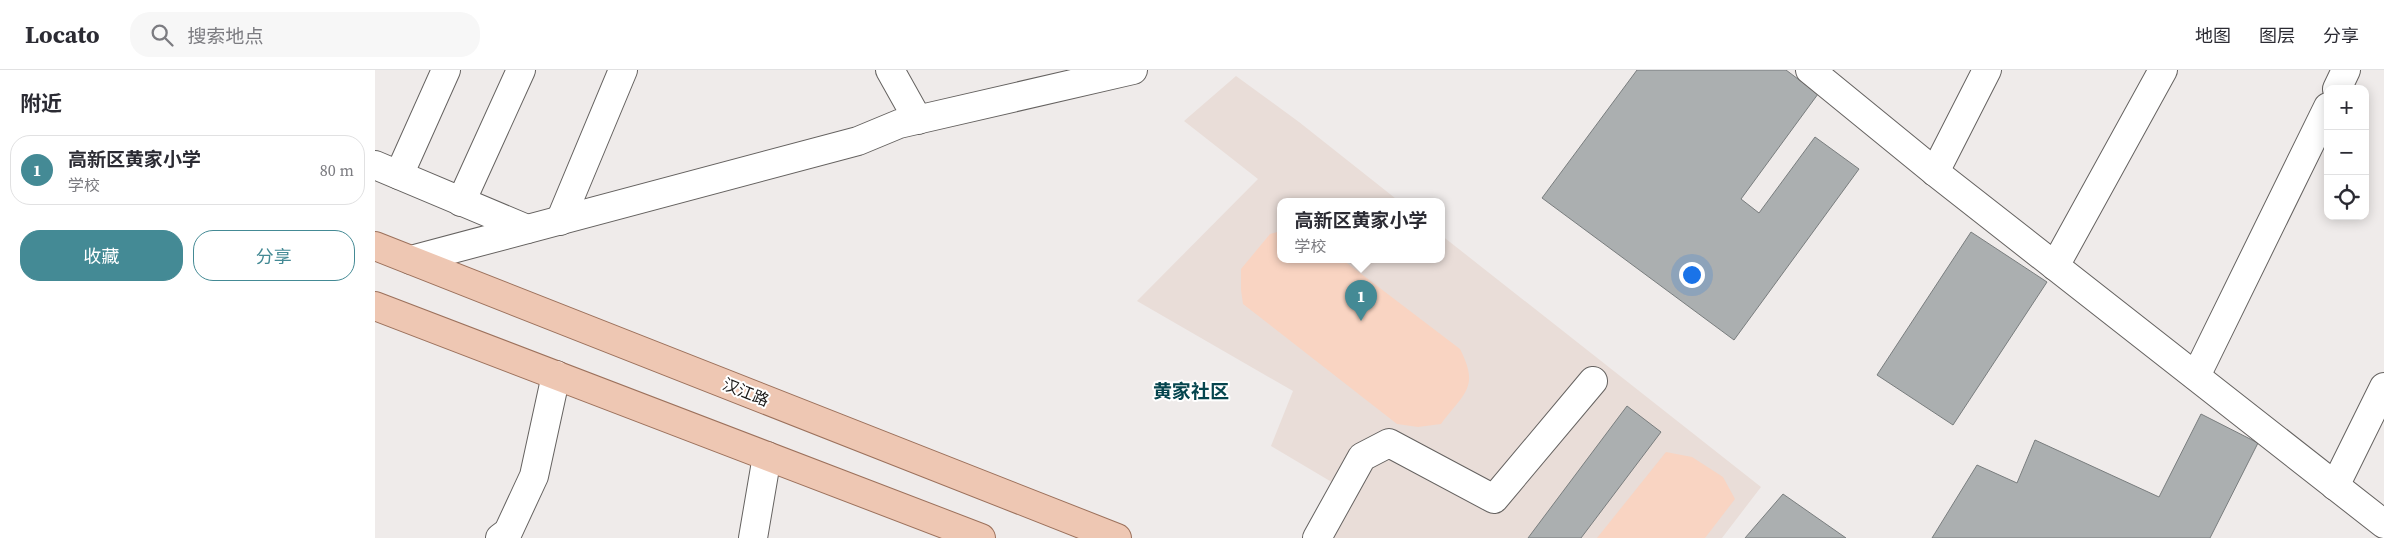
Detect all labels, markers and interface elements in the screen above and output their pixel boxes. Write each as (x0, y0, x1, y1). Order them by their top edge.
search box (130, 12, 480, 57)
text: Locato (25, 18, 100, 51)
icon: search (148, 21, 176, 49)
text: 搜索地点 (188, 23, 264, 49)
text: 地图 (2195, 23, 2231, 48)
text: 图层 (2259, 23, 2295, 48)
text: 分享 (2323, 23, 2359, 48)
map controls (2324, 85, 2369, 220)
button: + (2324, 85, 2369, 130)
text: 附近 (20, 89, 62, 118)
button: − (2324, 130, 2369, 175)
text: 高新区黄家小学 (68, 146, 201, 172)
text: 1 (33, 159, 41, 181)
text: 80 m (320, 159, 354, 181)
text: 学校 (68, 174, 100, 196)
button: locate (2324, 175, 2369, 220)
popup (1277, 198, 1445, 263)
text: 高新区黄家小学 (1294, 207, 1428, 233)
button: 收藏 (20, 230, 183, 281)
button: 分享 (193, 230, 355, 281)
text: 学校 (1294, 235, 1327, 257)
your location (1679, 262, 1705, 288)
pin: 1 (1345, 280, 1377, 321)
street label: 汉江路 (720, 373, 772, 411)
district label: 黄家社区 (1153, 378, 1229, 404)

